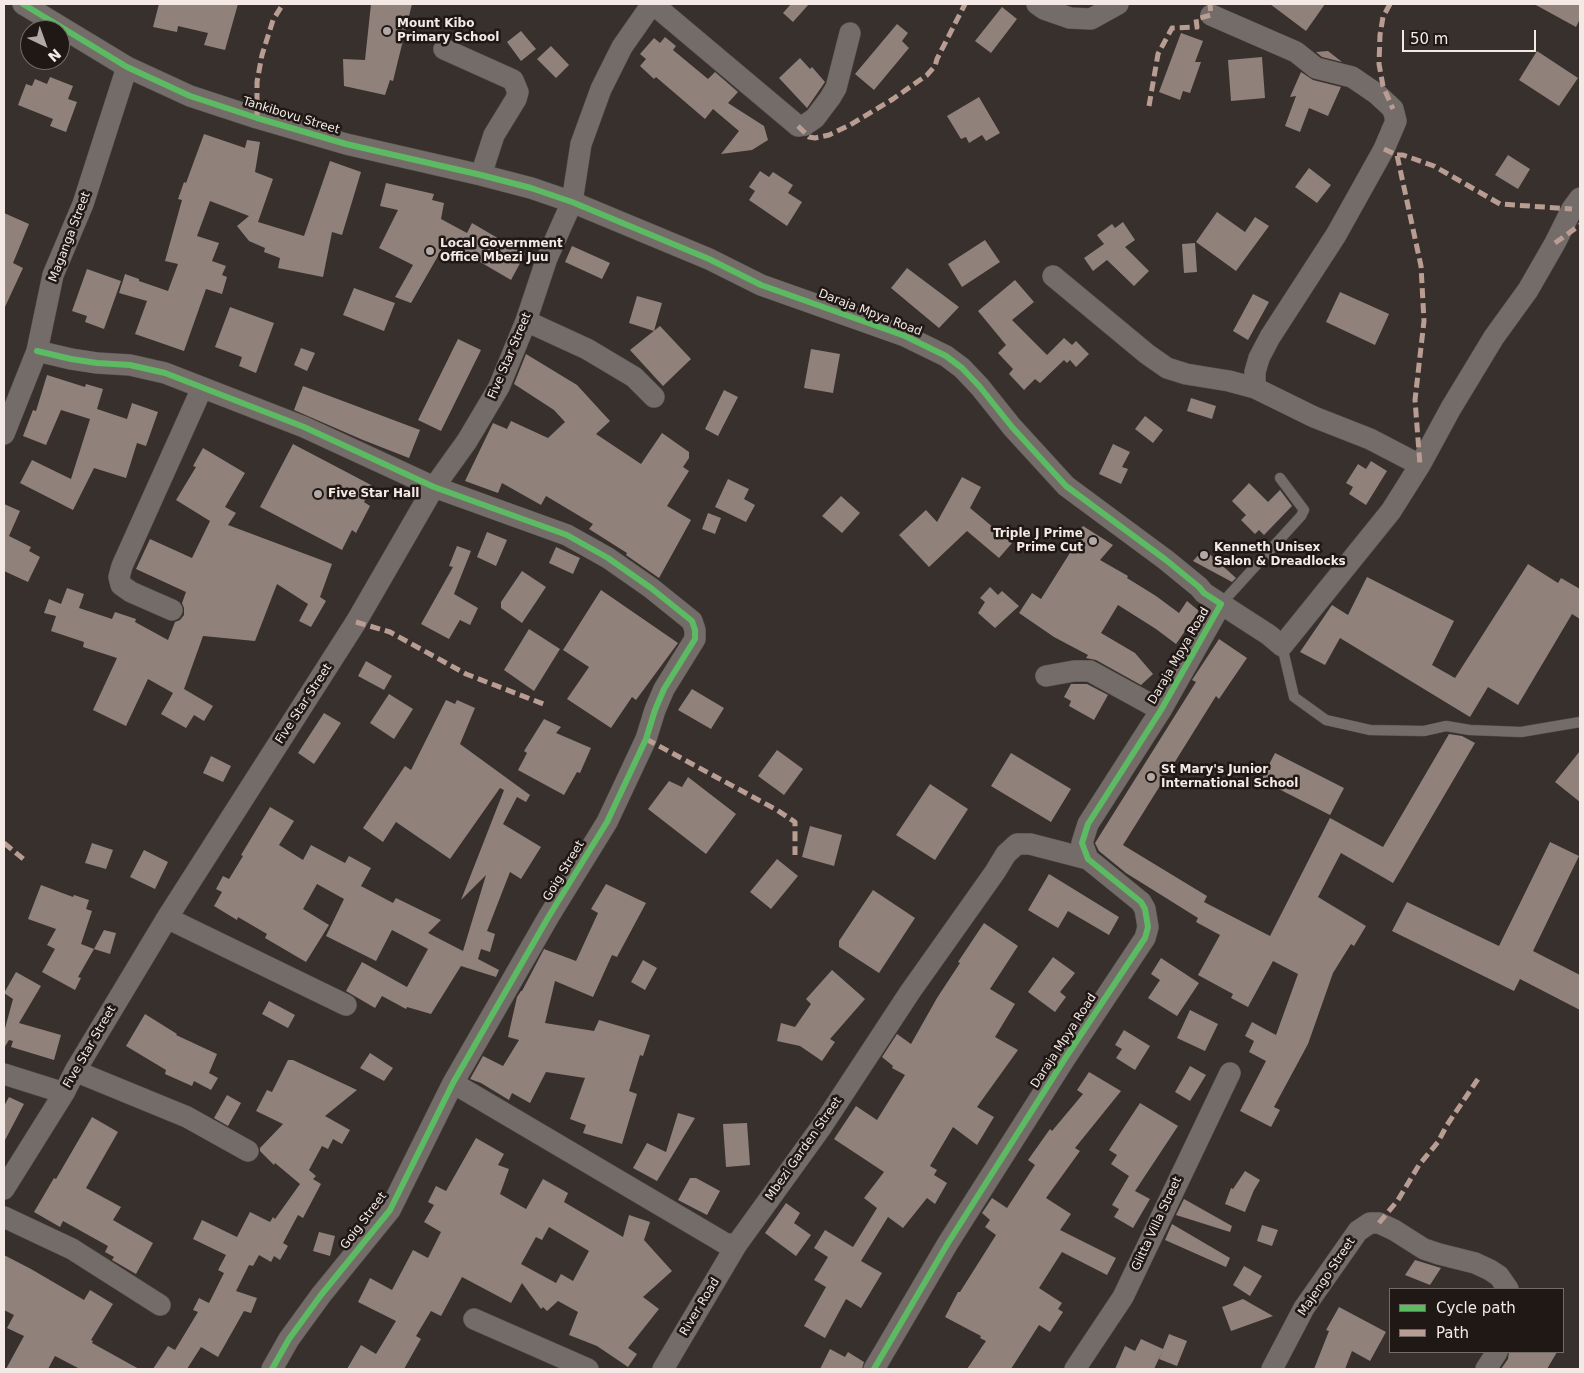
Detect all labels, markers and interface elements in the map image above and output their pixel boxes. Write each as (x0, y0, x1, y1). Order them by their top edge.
place label: Mount Kibo Primary School (397, 17, 499, 45)
north arrow (20, 20, 70, 70)
scale bar (1404, 20, 1538, 52)
marker: Mount Kibo Primary School (381, 25, 393, 37)
text: 50 m (1410, 30, 1448, 48)
text: N (45, 46, 64, 65)
street label: Tankibovu Street (241, 94, 341, 138)
street label: Maganga Street (46, 190, 94, 284)
place label: Local Government Office Mbezi Juu (440, 237, 563, 265)
marker: Local Government Office Mbezi Juu (424, 245, 436, 257)
street label: Daraja Mpya Road (816, 287, 924, 339)
street label: Five Star Street (485, 311, 535, 401)
place label: Five Star Hall (328, 487, 419, 501)
marker: Five Star Hall (312, 488, 324, 500)
place label: Triple J Prime Prime Cut (993, 527, 1083, 555)
marker: Triple J Prime Prime Cut (1087, 535, 1099, 547)
place label: Kenneth Unisex Salon & Dreadlocks (1214, 541, 1346, 569)
marker: Kenneth Unisex Salon & Dreadlocks (1198, 549, 1210, 561)
street label: Daraja Mpya Road (1145, 605, 1213, 707)
street label: Five Star Street (273, 661, 335, 747)
place label: St Mary's Junior International School (1161, 763, 1298, 791)
marker: St Mary's Junior International School (1145, 771, 1157, 783)
street label: Goig Street (540, 838, 588, 904)
street label: Daraja Mpya Road (1028, 991, 1100, 1091)
street label: Five Star Street (61, 1003, 119, 1091)
street label: Mbezi Garden Street (763, 1094, 845, 1204)
street label: Glitta Villa Street (1129, 1175, 1185, 1273)
street label: Goig Street (338, 1190, 390, 1252)
street label: Majengo Street (1296, 1235, 1358, 1319)
street label: River Road (677, 1275, 723, 1339)
legend (1389, 1288, 1564, 1353)
text: Cycle path (1436, 1299, 1516, 1317)
text: Path (1436, 1324, 1469, 1342)

